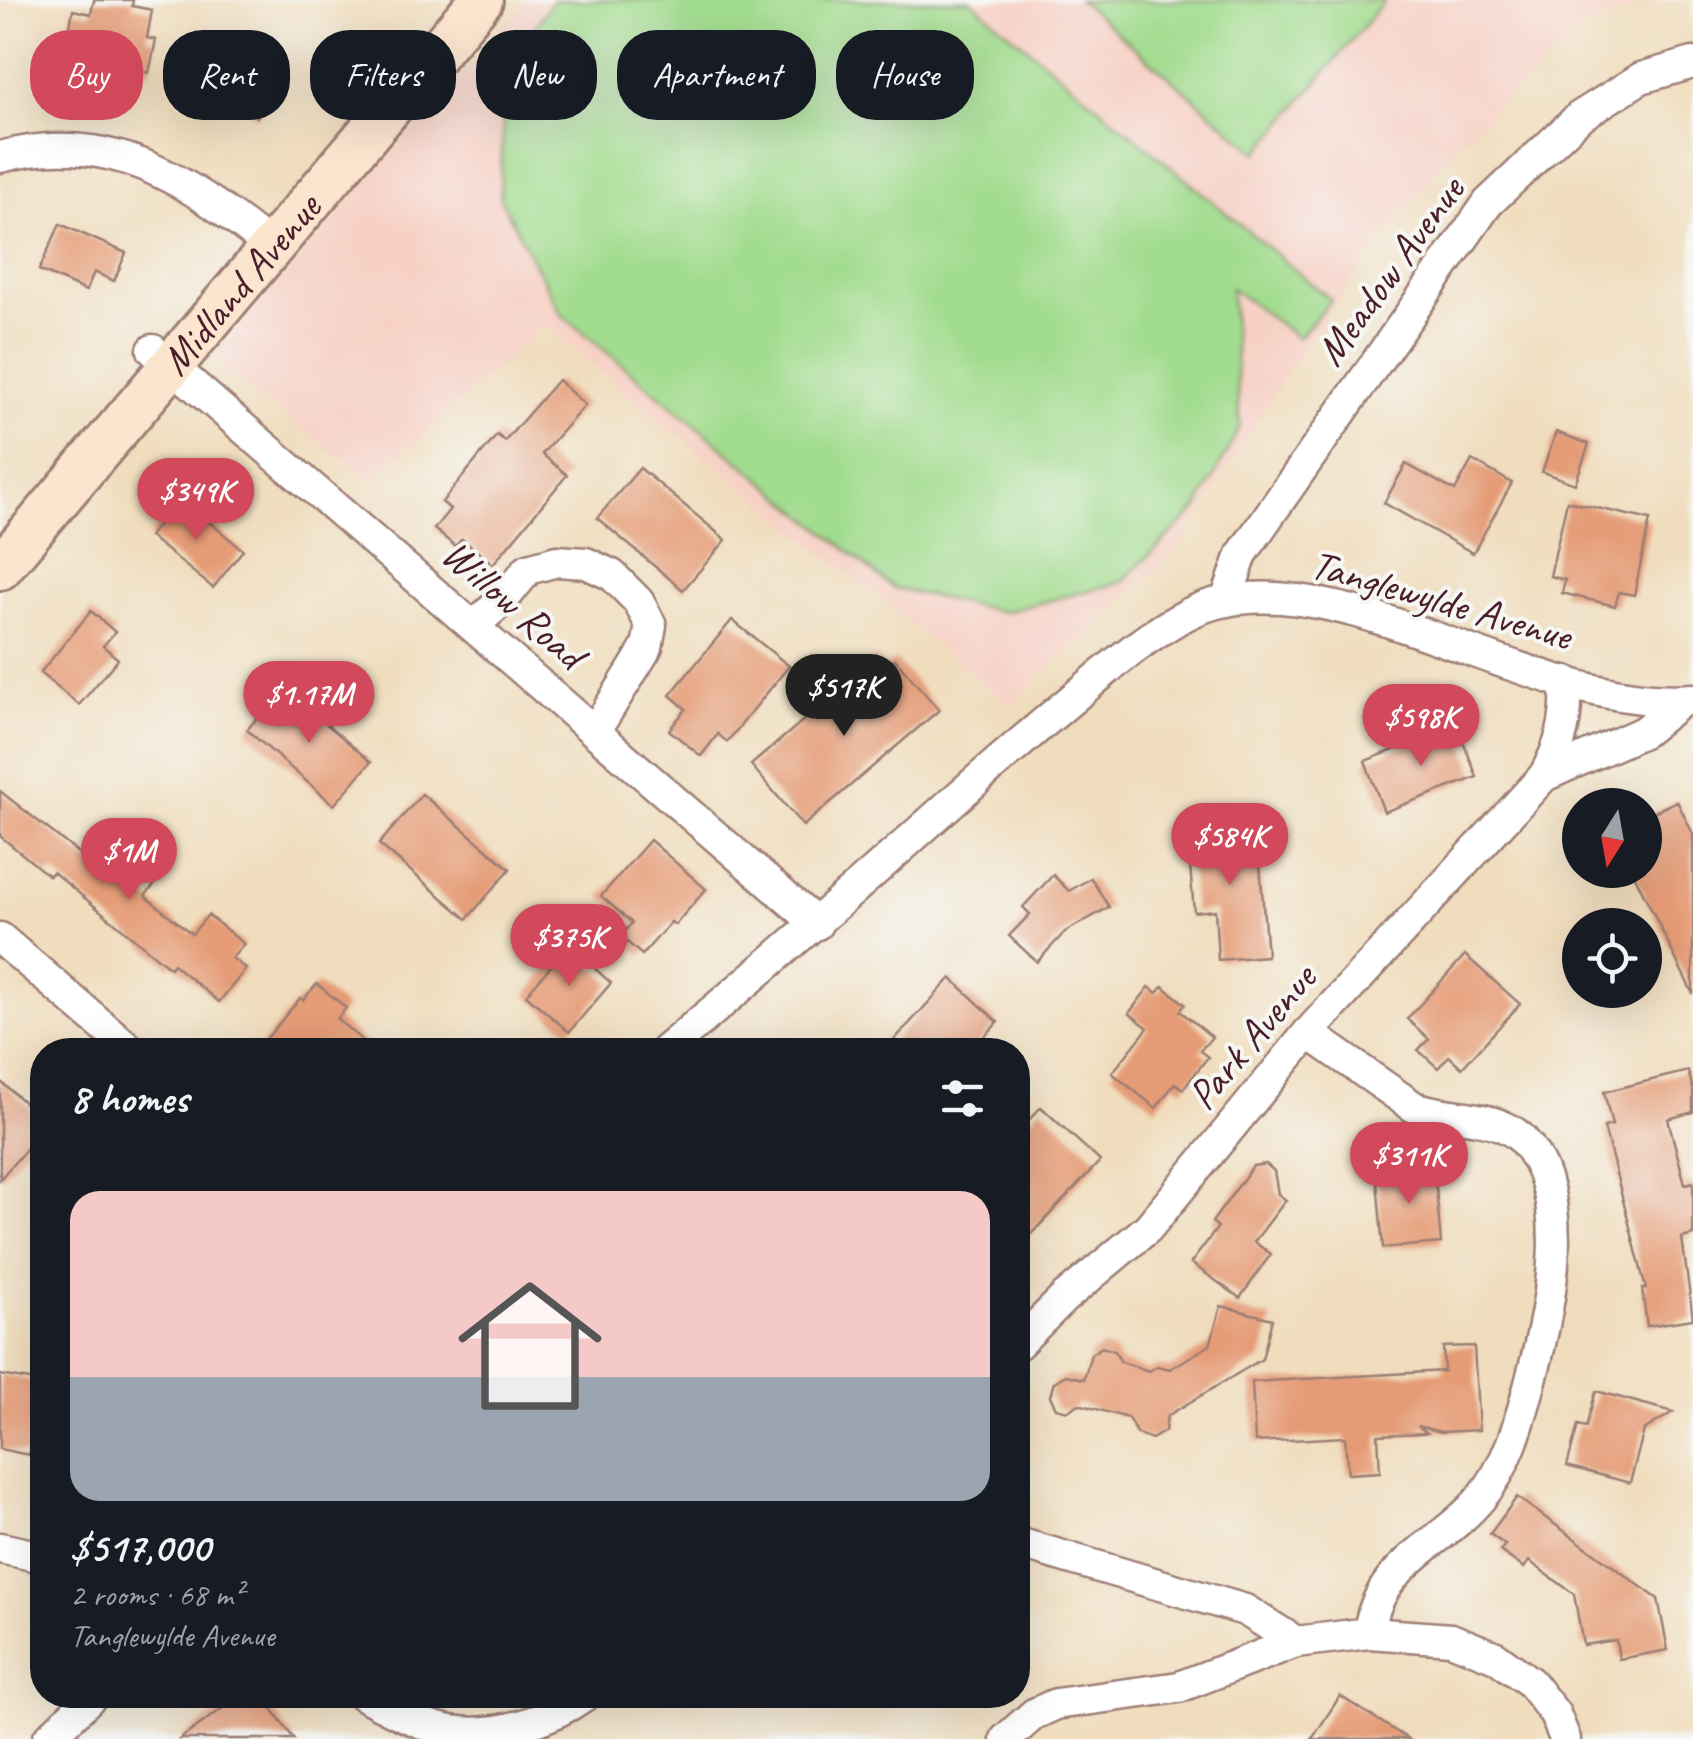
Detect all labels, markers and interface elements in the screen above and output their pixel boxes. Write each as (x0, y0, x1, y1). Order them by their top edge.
chip: Buy (30, 30, 143, 120)
chip: Rent (163, 30, 290, 120)
chip: Filters (310, 30, 456, 120)
chip: New (476, 30, 597, 120)
chip: Apartment (617, 30, 816, 120)
chip: House (836, 30, 974, 120)
street label: Meadow Avenue (1304, 164, 1478, 376)
street label: Midland Avenue (149, 181, 334, 386)
pin: $349K (126, 458, 266, 543)
text: $349K (159, 470, 233, 511)
street label: Willow Road (431, 528, 600, 685)
street label: Tanglewylde Avenue (1305, 538, 1580, 663)
pin: $517K (774, 654, 914, 739)
pin: $1.17M (228, 661, 390, 746)
text: $517K (807, 666, 881, 707)
text: $1.17M (265, 673, 353, 714)
pin: $598K (1351, 684, 1491, 769)
text: $598K (1385, 696, 1457, 737)
north arrow (1562, 788, 1662, 888)
map controls (1562, 788, 1662, 1008)
pin: $584K (1160, 803, 1300, 888)
text: $584K (1193, 815, 1267, 856)
pin: $1M (81, 818, 177, 903)
text: $1M (103, 830, 155, 871)
pin: $375K (499, 904, 639, 989)
button: locate (1562, 908, 1662, 1008)
text: $375K (532, 916, 606, 957)
street label: Park Avenue (1176, 951, 1330, 1120)
icon: filters (935, 1071, 990, 1126)
text: 8 homes (70, 1072, 189, 1125)
pin: $311K (1339, 1122, 1479, 1207)
text: $311K (1372, 1134, 1446, 1175)
icon: home (440, 1256, 620, 1436)
text: $517,000 (70, 1521, 210, 1574)
text: 2 rooms · 68 m² (70, 1574, 243, 1615)
text: Tanglewylde Avenue (70, 1615, 275, 1656)

